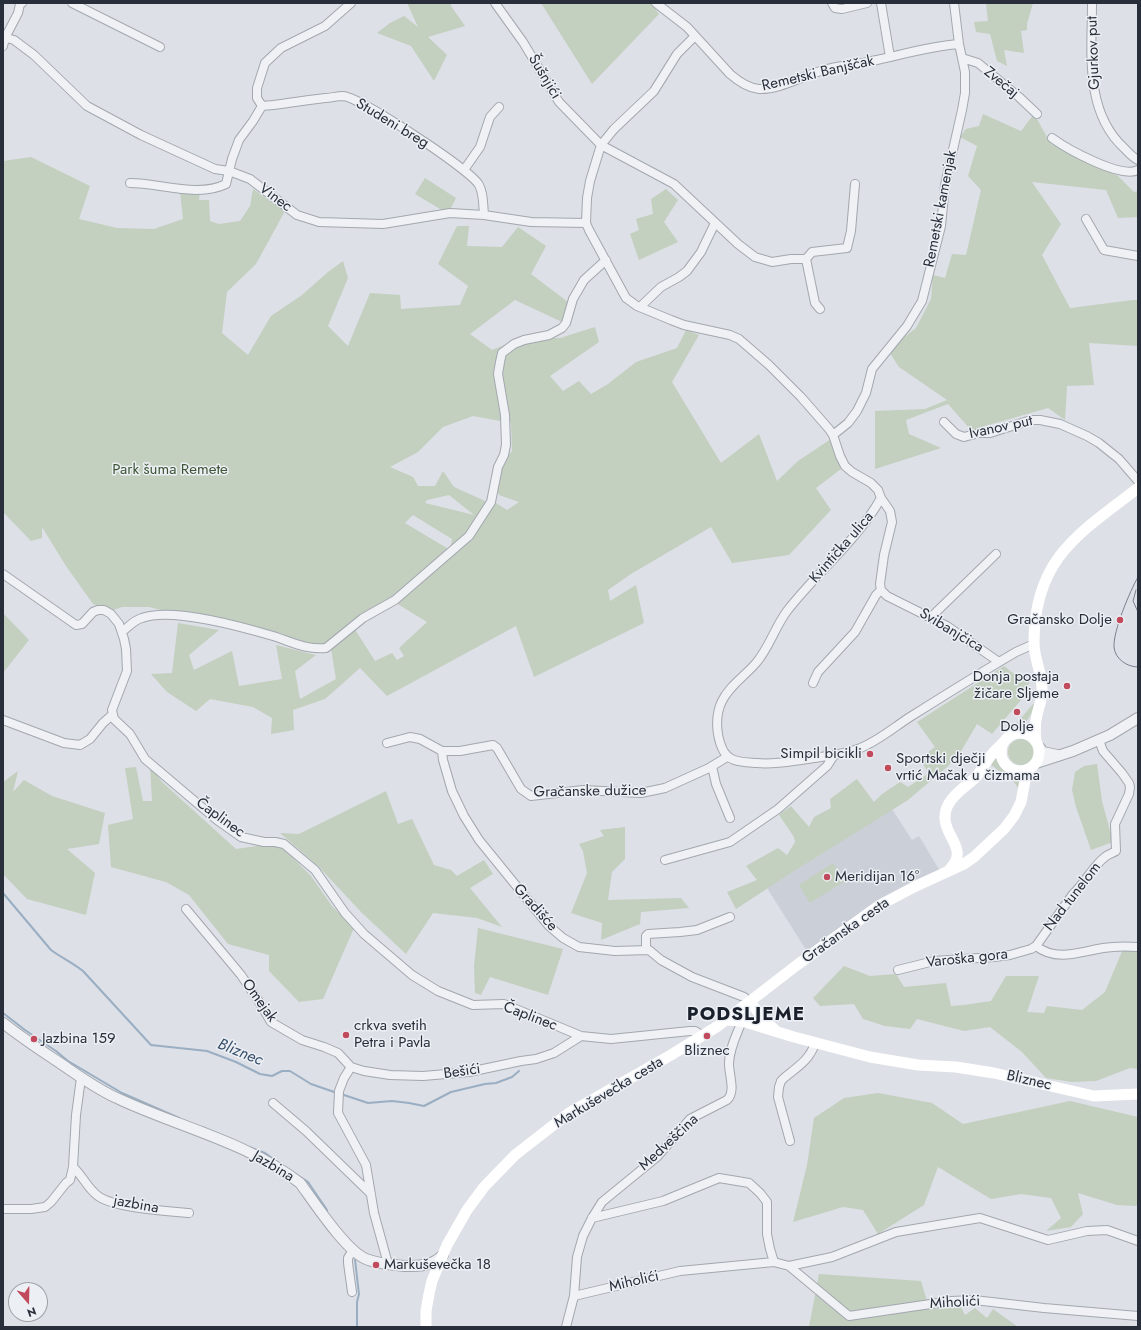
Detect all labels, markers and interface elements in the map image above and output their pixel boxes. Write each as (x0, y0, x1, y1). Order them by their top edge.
street label: Gjurkov put (1084, 16, 1104, 90)
street label: Šušnjići (524, 51, 564, 103)
street label: Remetski Banjščak (760, 52, 876, 96)
street label: Zvečaj (980, 64, 1022, 102)
street label: Studeni breg (352, 95, 432, 153)
street label: Remetski kamenjak (921, 149, 961, 269)
street label: Vinec (255, 180, 295, 216)
street label: Ivanov put (968, 412, 1034, 444)
park label: Park šuma Remete (112, 461, 228, 479)
street label: Kvintička ulica (806, 509, 878, 587)
street label: Svibanjčica (916, 605, 986, 657)
place label: Gračansko Dolje (1007, 611, 1112, 629)
marker: Gračansko Dolje (1115, 615, 1125, 625)
place label: Donja postaja žičare Sljeme (973, 668, 1059, 703)
marker: Donja postaja žičare Sljeme (1062, 681, 1072, 691)
marker: Dolje (1012, 707, 1022, 717)
place label: Dolje (1000, 718, 1034, 736)
place label: Simpil bicikli (780, 745, 862, 763)
marker: Simpil bicikli (865, 749, 875, 759)
place label: Sportski dječji vrtić Mačak u čizmama (896, 750, 1040, 785)
marker: Sportski dječji vrtić Mačak u čizmama (883, 763, 893, 773)
street label: Gračanske dužice (533, 782, 647, 802)
street label: Čaplinec (192, 794, 248, 842)
street label: Nad tunelom (1041, 859, 1105, 935)
place label: Meridijan 16° (835, 868, 919, 886)
marker: Meridijan 16° (822, 872, 832, 882)
street label: Gradišće (509, 881, 561, 935)
street label: Gračanska cesta (799, 894, 893, 968)
street label: Varoška gora (925, 946, 1009, 972)
street label: Omejak (237, 976, 281, 1026)
street label: Čaplinec (501, 999, 559, 1035)
district label: PODSLJEME (687, 1004, 805, 1026)
place label: crkva svetih Petra i Pavla (354, 1017, 431, 1052)
place label: Jazbina 159 (42, 1030, 116, 1048)
marker: crkva svetih Petra i Pavla (341, 1030, 351, 1040)
marker: Bliznec (702, 1031, 712, 1041)
marker: Jazbina 159 (29, 1034, 39, 1044)
water label: Bliznec (215, 1035, 265, 1071)
place label: Bliznec (684, 1042, 730, 1060)
street label: Markuševečka cesta (551, 1053, 667, 1133)
street label: Bešići (442, 1061, 482, 1083)
street label: Bliznec (1005, 1067, 1053, 1095)
street label: Medveščina (636, 1111, 702, 1175)
street label: Jazbina (249, 1148, 297, 1186)
street label: jazbina (112, 1192, 160, 1218)
place label: Markuševečka 18 (384, 1256, 491, 1274)
marker: Markuševečka 18 (371, 1260, 381, 1270)
street label: Miholići (607, 1268, 661, 1296)
north arrow (8, 1282, 48, 1322)
street label: Miholići (929, 1293, 981, 1313)
text: N (25, 1303, 39, 1321)

